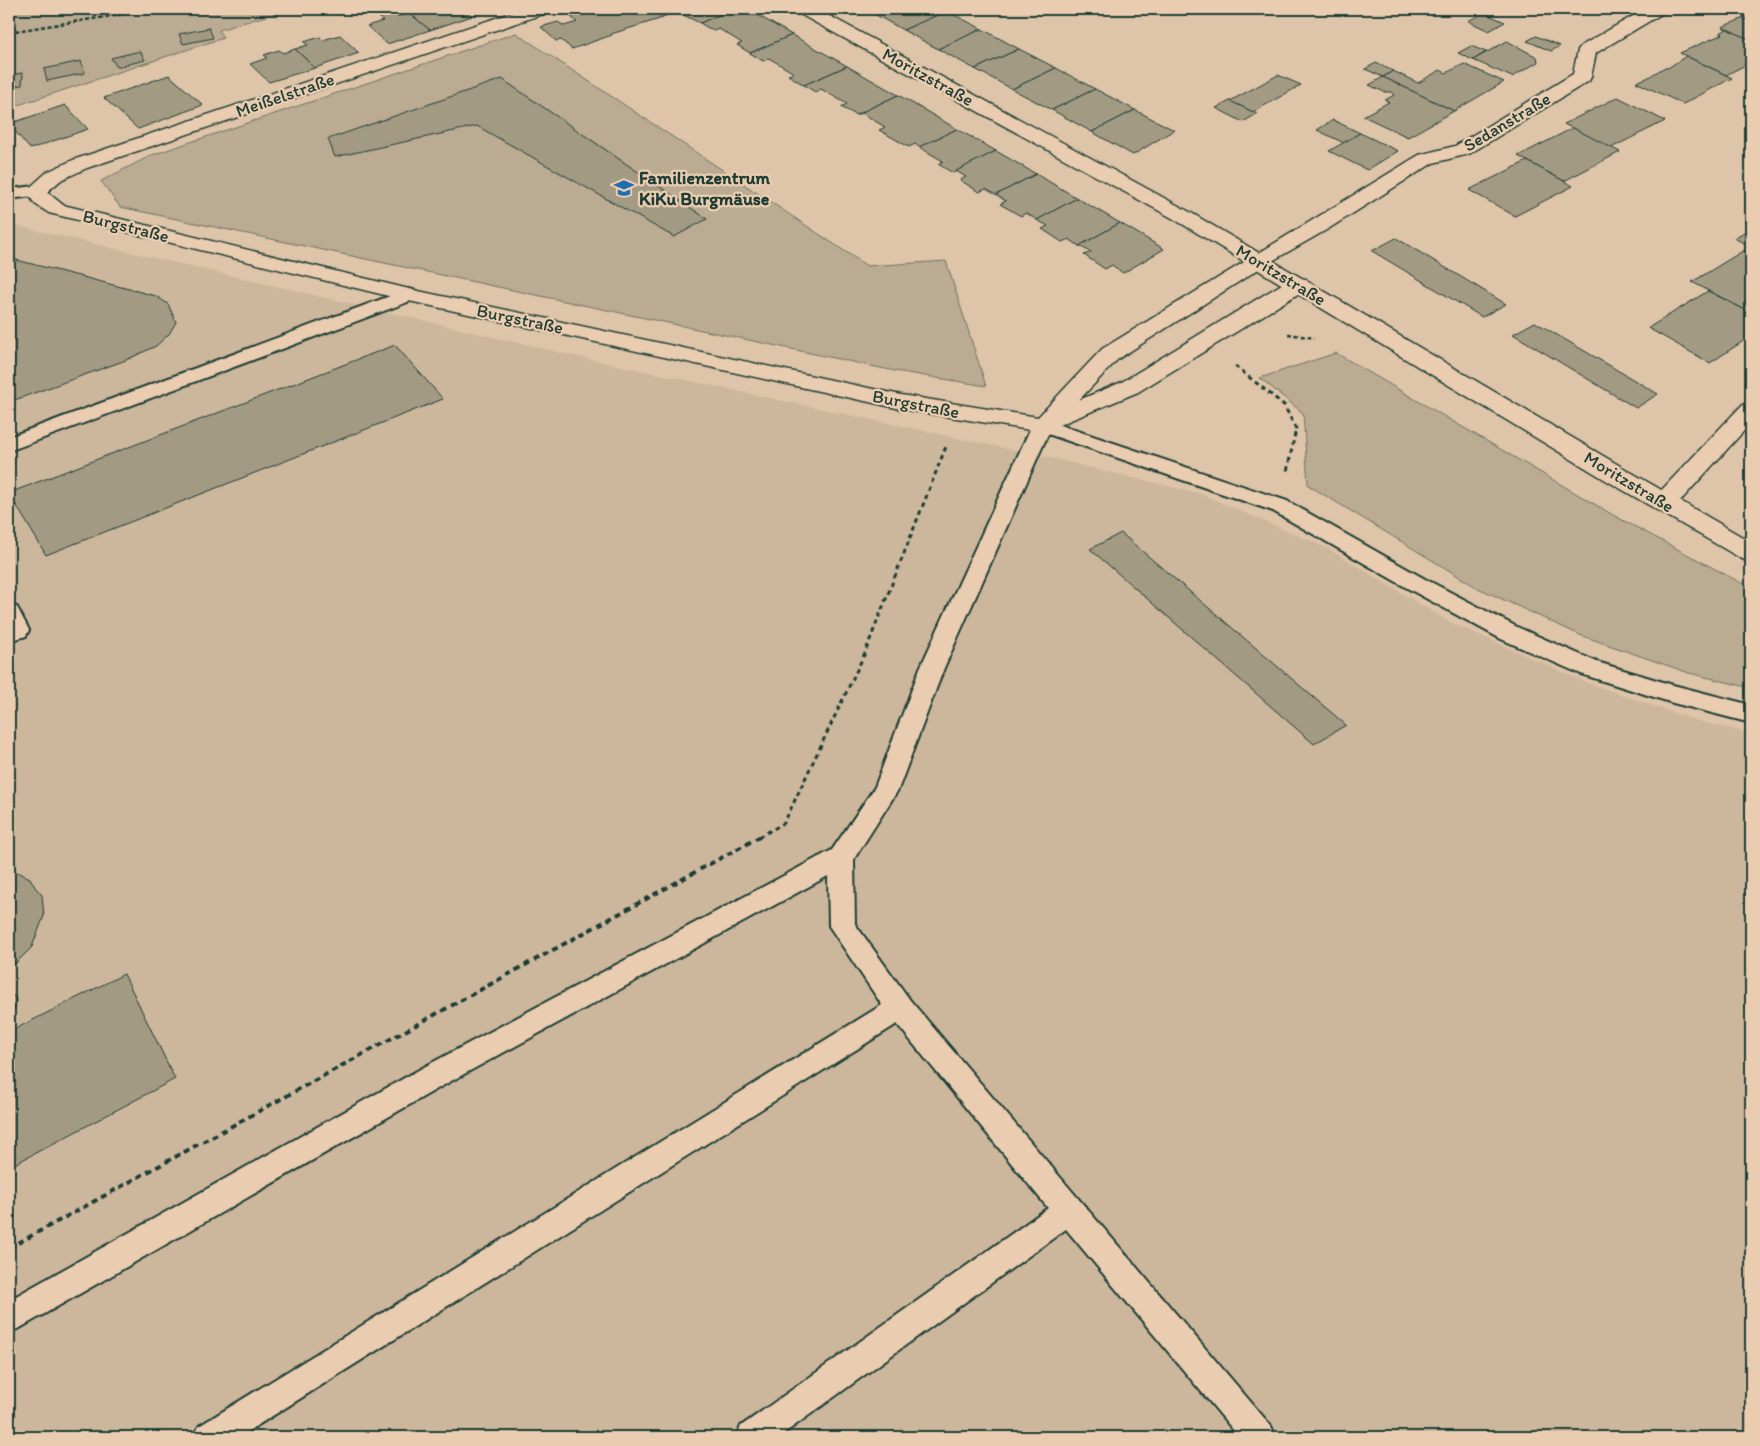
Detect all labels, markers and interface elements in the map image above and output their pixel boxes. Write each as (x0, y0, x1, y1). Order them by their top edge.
street label: Moritzstraße (878, 43, 978, 111)
street label: Meißelstraße (233, 68, 337, 122)
street label: Sedanstraße (1459, 87, 1555, 157)
place label: Familienzentrum KiKu Burgmäuse (639, 167, 771, 210)
school or university icon: Familienzentrum KiKu Burgmäuse (613, 177, 635, 199)
street label: Burgstraße (81, 205, 171, 247)
street label: Moritzstraße (1232, 240, 1330, 310)
street label: Burgstraße (475, 299, 565, 339)
street label: Burgstraße (871, 385, 961, 423)
street label: Moritzstraße (1580, 447, 1678, 517)

